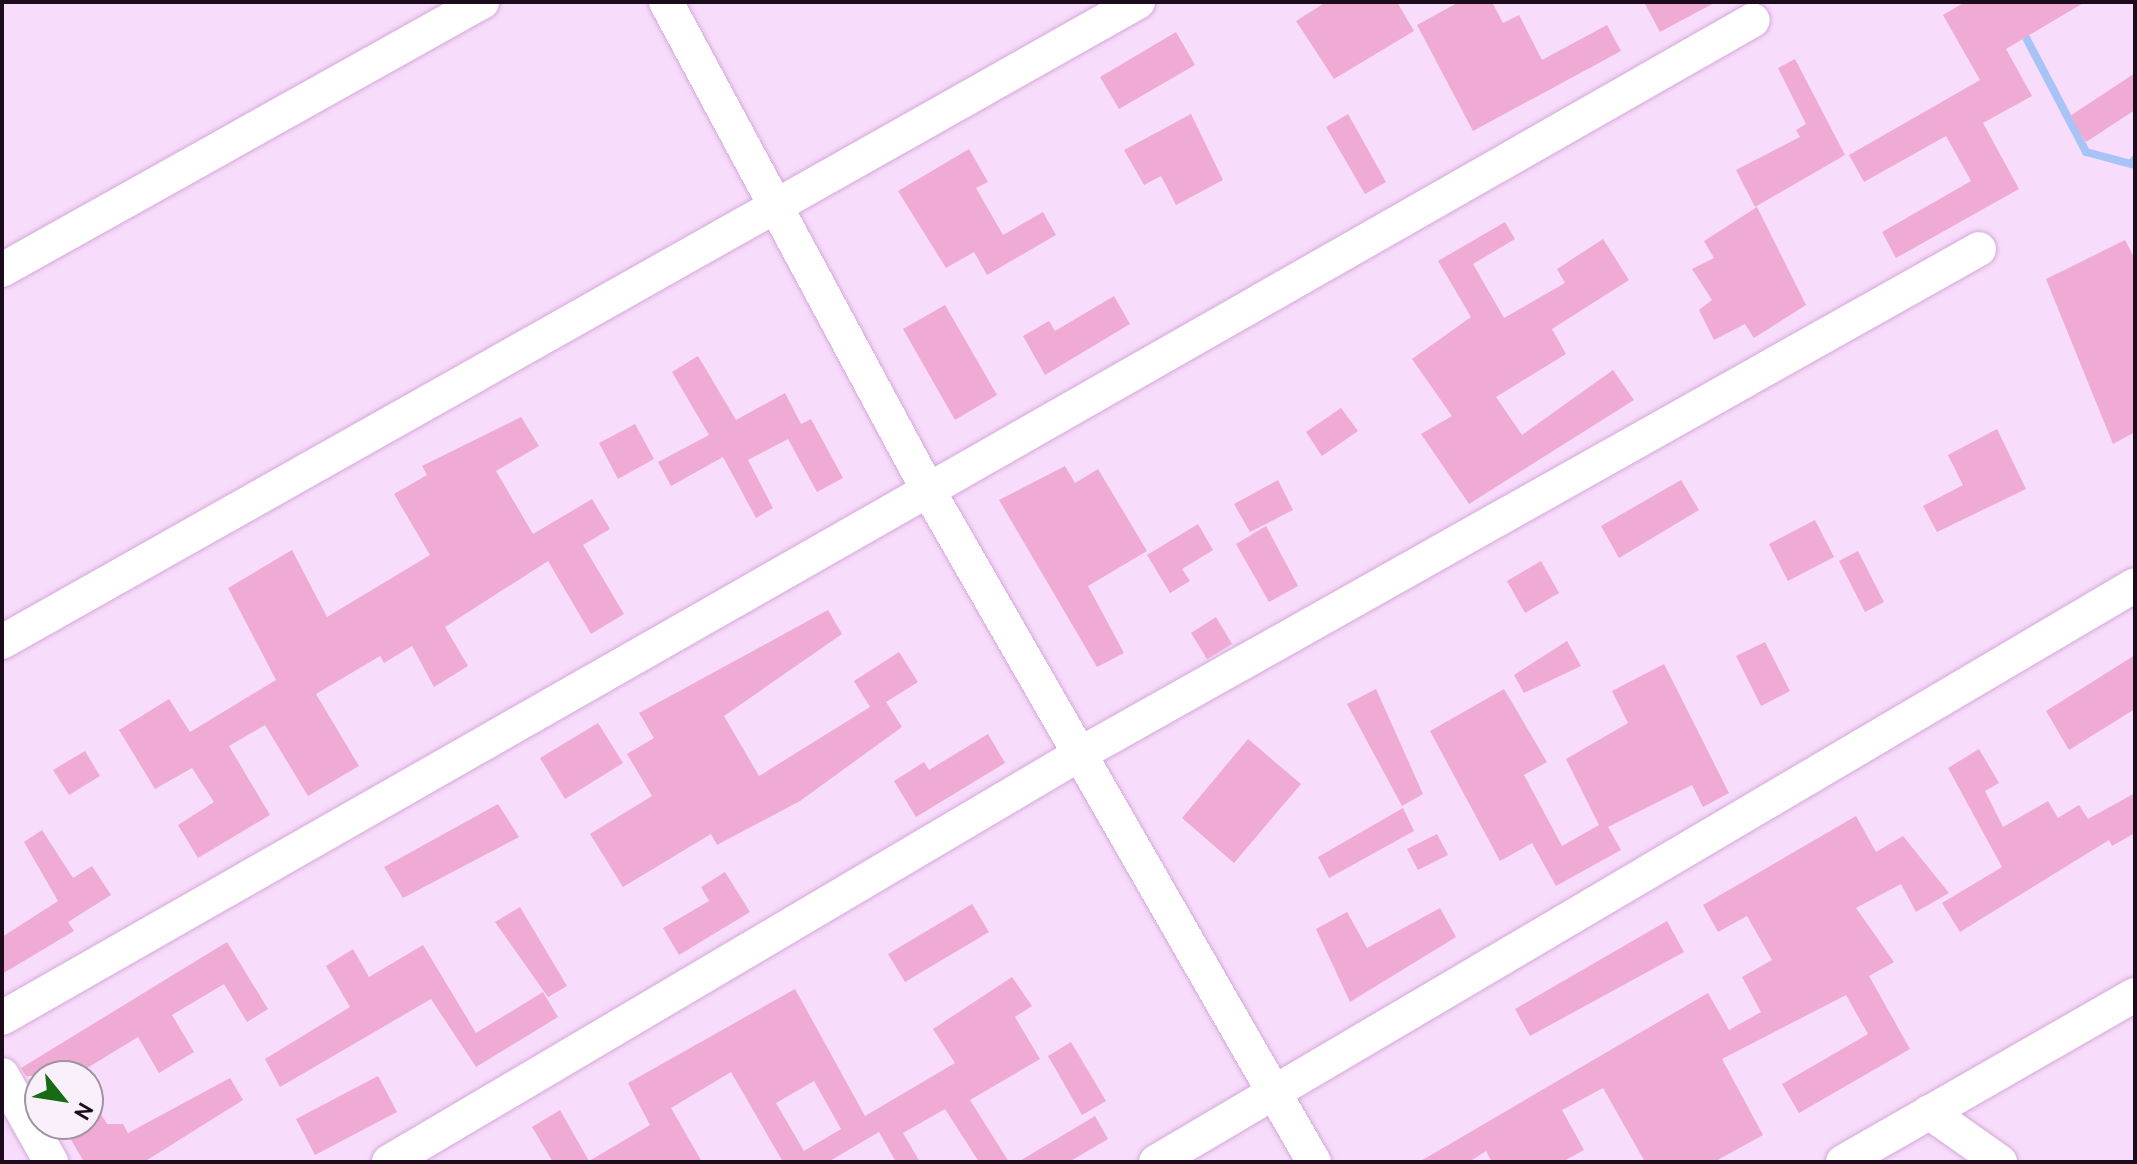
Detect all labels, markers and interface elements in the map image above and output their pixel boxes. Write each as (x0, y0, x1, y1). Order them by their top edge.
north arrow (24, 1060, 104, 1140)
text: N (68, 1098, 99, 1125)

